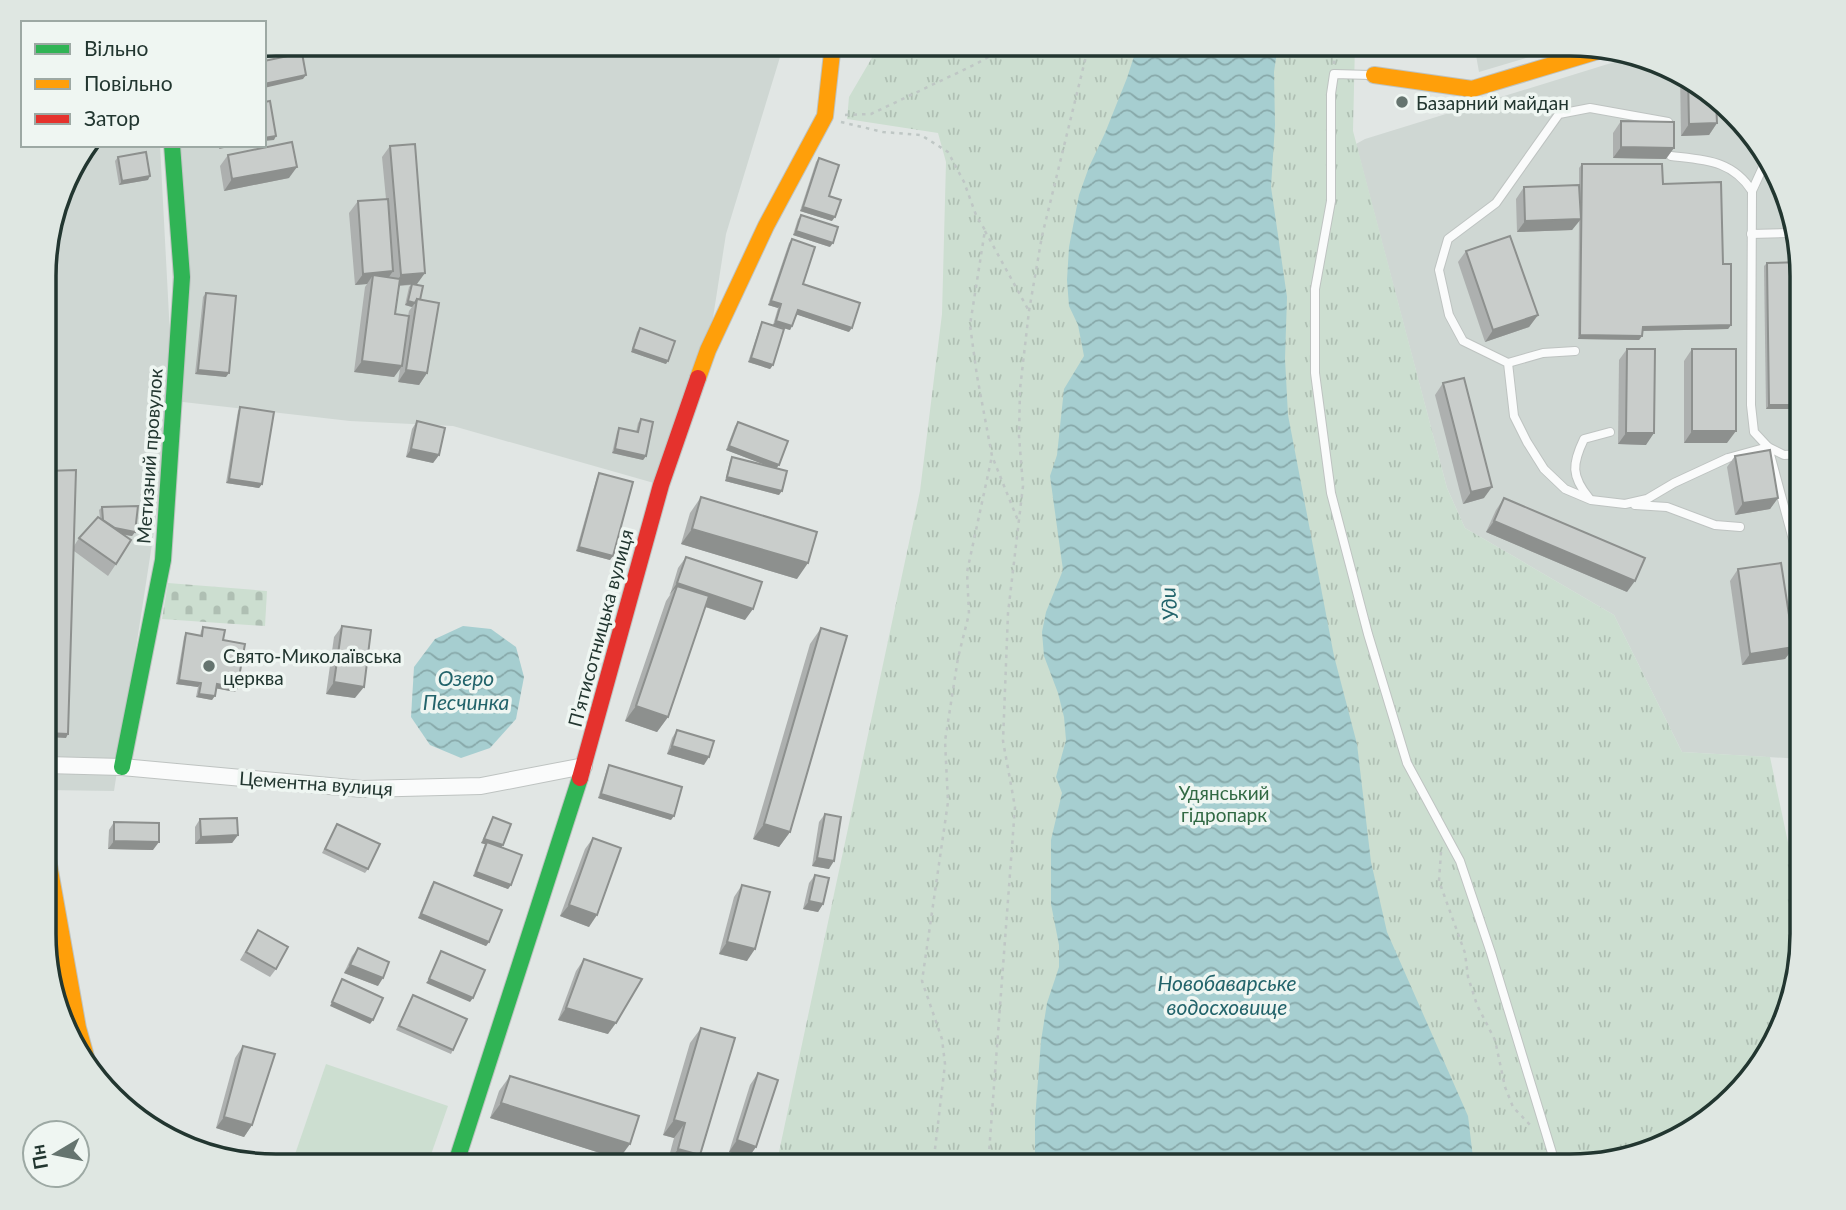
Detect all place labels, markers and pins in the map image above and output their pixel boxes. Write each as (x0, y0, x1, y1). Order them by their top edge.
place label: Базарний майдан (1416, 91, 1569, 114)
marker: Базарний майдан (1394, 94, 1410, 110)
place label: Свято-Миколаївська церква (223, 644, 402, 689)
marker: Свято-Миколаївська церква (201, 658, 217, 674)

